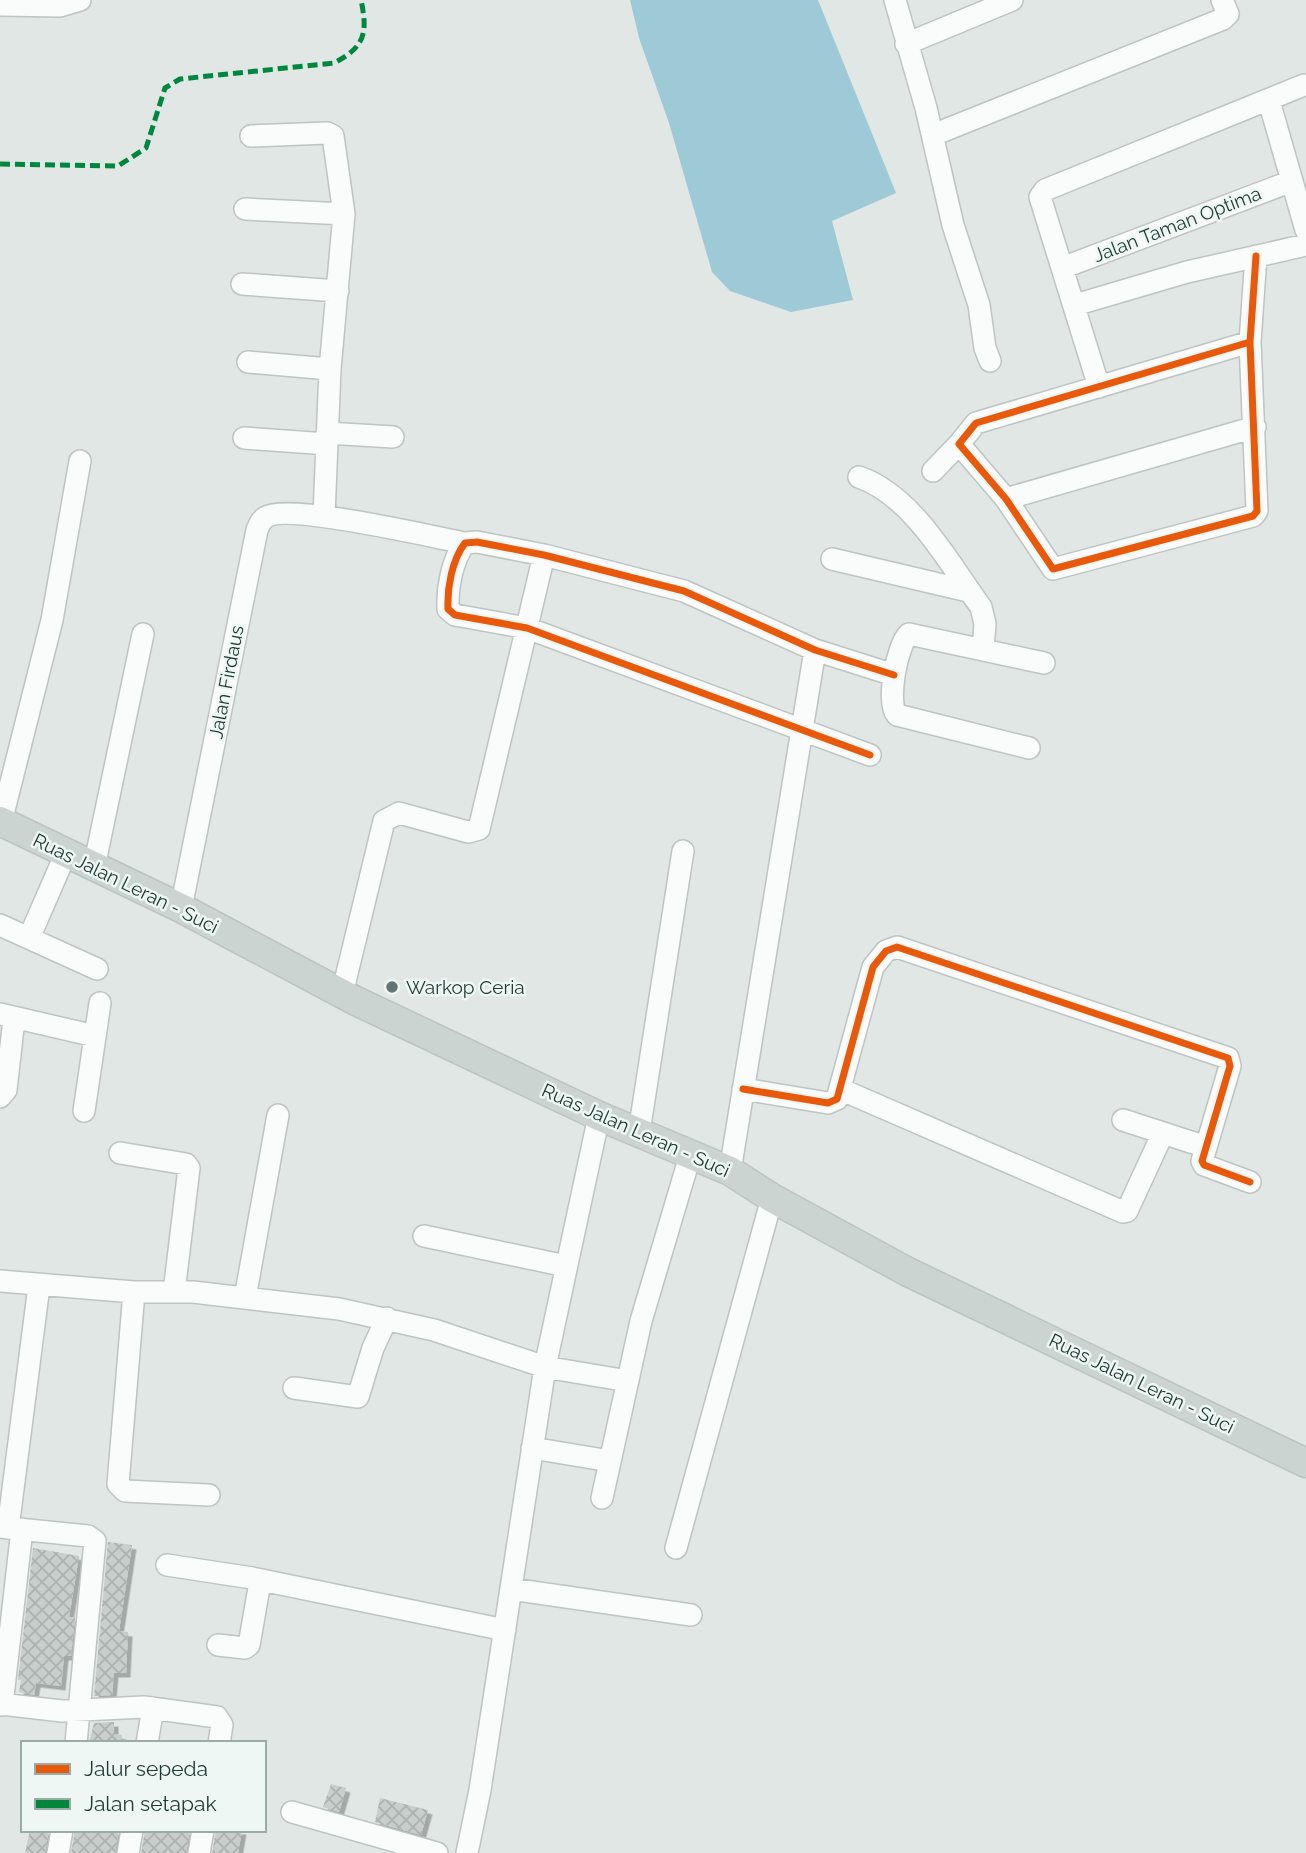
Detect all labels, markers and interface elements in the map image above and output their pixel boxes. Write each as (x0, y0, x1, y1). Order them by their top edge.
street label: Jalan Taman Optima (1090, 182, 1264, 266)
street label: Jalan Firdaus (204, 623, 248, 741)
street label: Ruas Jalan Leran - Suci (30, 829, 222, 937)
place label: Warkop Ceria (406, 976, 525, 998)
marker: Warkop Ceria (384, 979, 400, 995)
street label: Ruas Jalan Leran - Suci (539, 1079, 733, 1181)
street label: Ruas Jalan Leran - Suci (1046, 1329, 1238, 1437)
legend (21, 1741, 266, 1832)
text: Jalur sepeda (84, 1756, 208, 1781)
text: Jalan setapak (84, 1791, 217, 1816)

